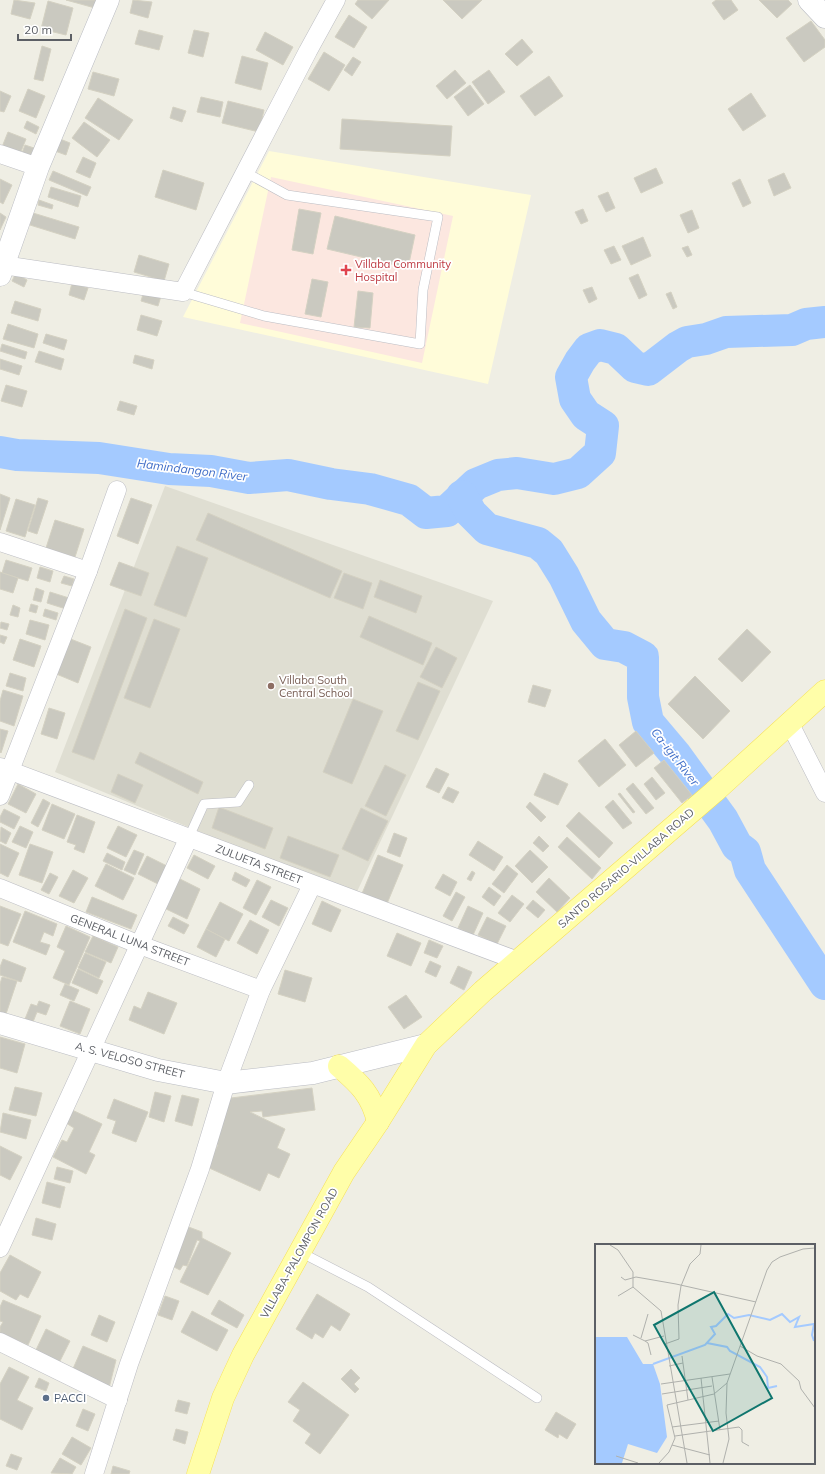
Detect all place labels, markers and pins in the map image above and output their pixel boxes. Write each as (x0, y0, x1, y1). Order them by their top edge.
place label: Villaba Community Hospital (355, 257, 451, 284)
marker: Villaba Community Hospital (340, 264, 352, 276)
place label: Villaba South Central School (279, 673, 352, 700)
marker: Villaba South Central School (266, 681, 276, 691)
place label: PACCI (54, 1391, 86, 1405)
marker: PACCI (41, 1393, 51, 1403)

